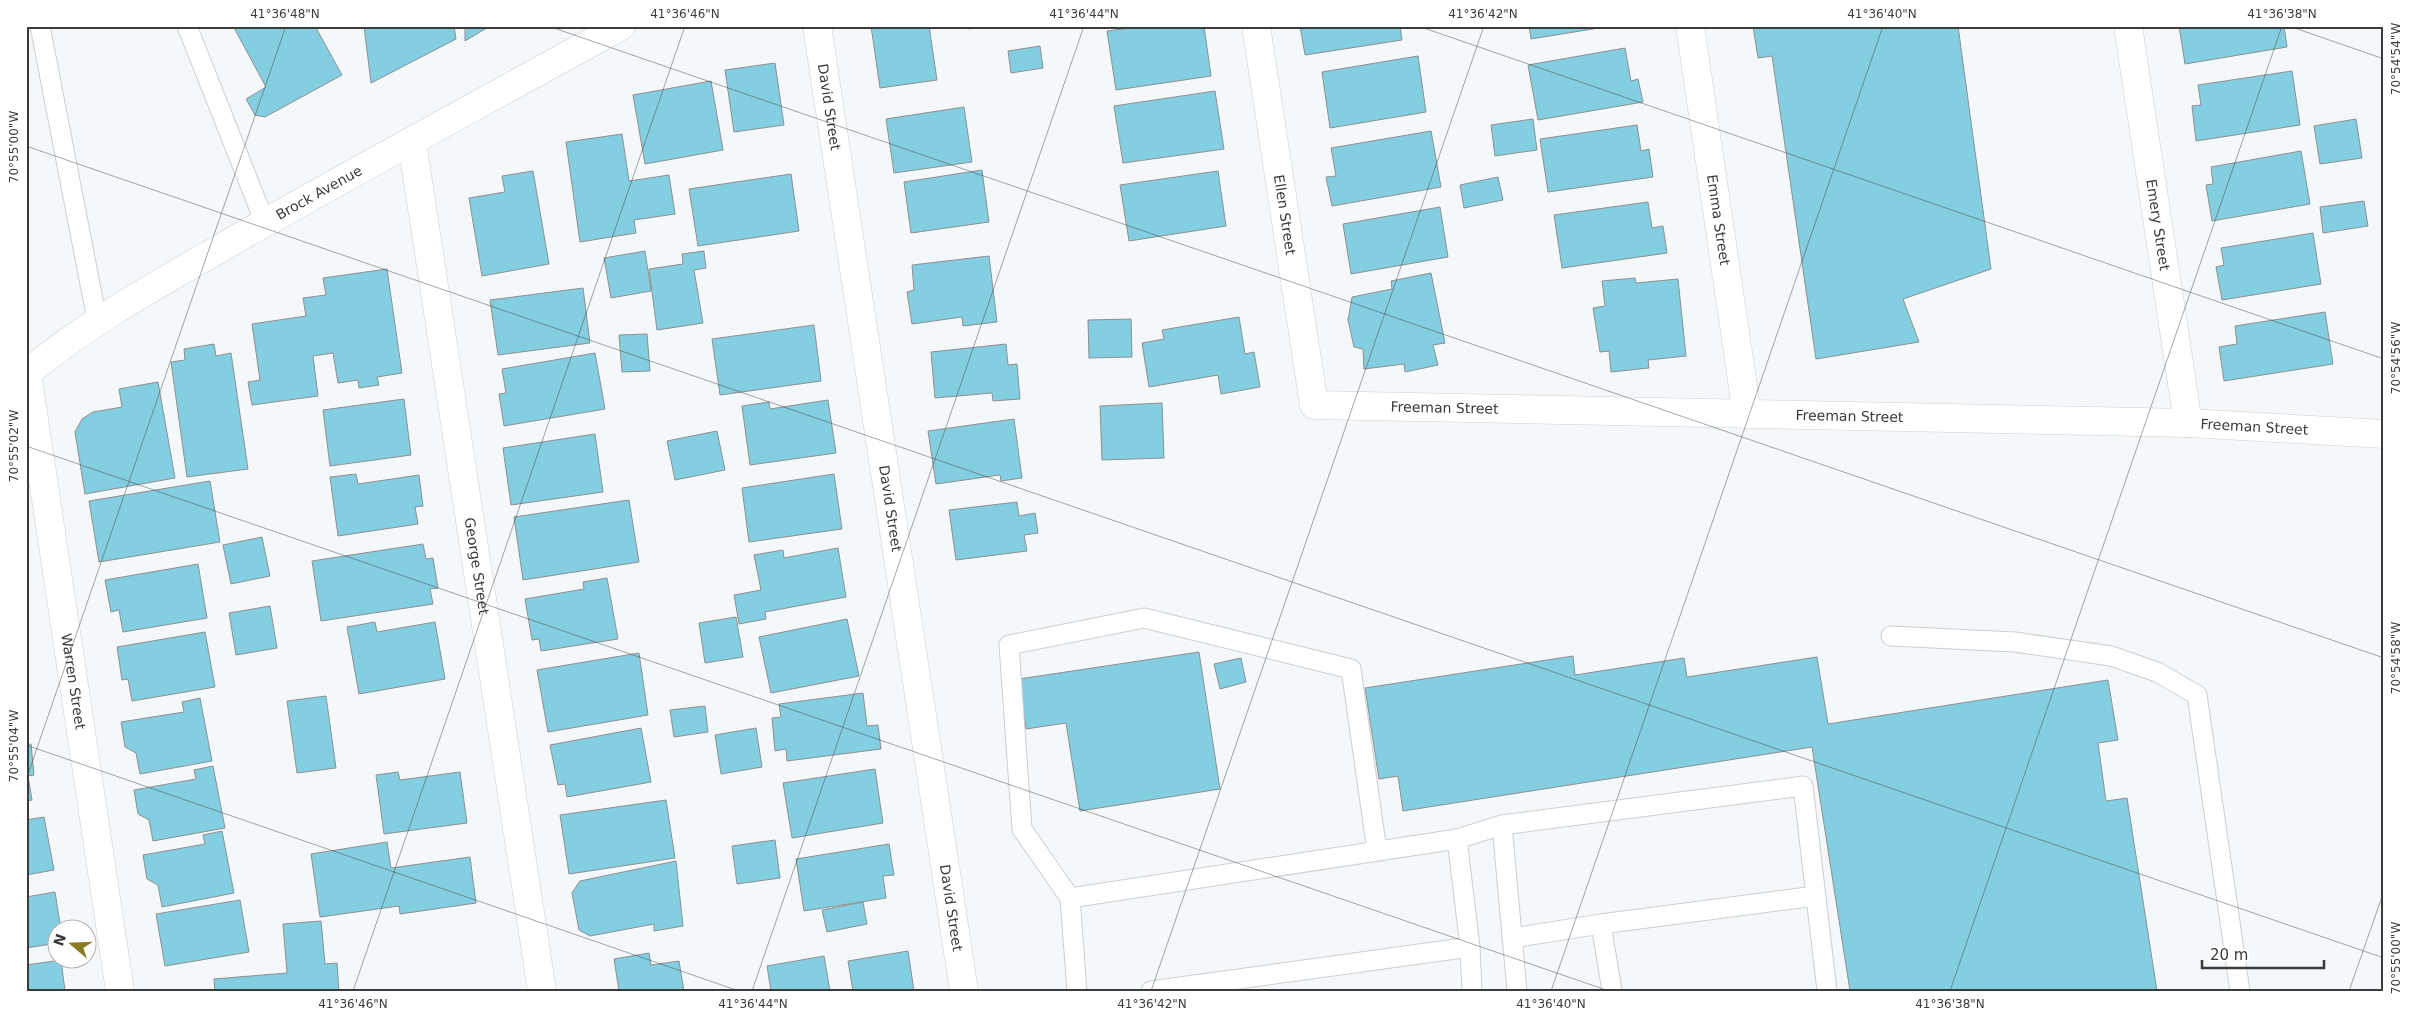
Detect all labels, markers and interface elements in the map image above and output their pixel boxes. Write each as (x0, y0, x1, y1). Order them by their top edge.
text: 41°36'48"N (250, 7, 320, 21)
text: 41°36'46"N (650, 7, 720, 21)
text: 41°36'44"N (1049, 7, 1119, 21)
text: 41°36'42"N (1448, 7, 1518, 21)
text: 41°36'40"N (1847, 7, 1917, 21)
text: 41°36'38"N (2247, 7, 2317, 21)
text: 70°54'54"W (2389, 23, 2403, 95)
street label: David Street (815, 63, 844, 152)
text: 70°55'00"W (7, 111, 21, 183)
street label: Brock Avenue (273, 162, 365, 223)
street label: Ellen Street (1271, 173, 1299, 257)
street label: Emma Street (1704, 173, 1733, 267)
street label: Emery Street (2143, 178, 2173, 272)
text: 70°54'56"W (2389, 322, 2403, 394)
street label: Freeman Street (1390, 399, 1499, 417)
street label: Freeman Street (1795, 407, 1904, 425)
text: 70°55'02"W (7, 410, 21, 482)
street label: Freeman Street (2200, 416, 2309, 438)
street label: David Street (876, 464, 905, 553)
street label: George Street (462, 516, 492, 616)
text: 70°54'58"W (2389, 622, 2403, 694)
street label: Warren Street (58, 632, 89, 731)
text: 70°55'04"W (7, 710, 21, 782)
street label: David Street (937, 863, 966, 953)
north arrow (48, 920, 98, 970)
text: 70°55'00"W (2389, 922, 2403, 994)
text: N (50, 932, 69, 948)
scale bar (2202, 937, 2325, 969)
text: 20 m (2210, 946, 2248, 964)
text: 41°36'46"N (318, 997, 388, 1011)
text: 41°36'44"N (718, 997, 788, 1011)
text: 41°36'42"N (1117, 997, 1187, 1011)
text: 41°36'40"N (1516, 997, 1586, 1011)
text: 41°36'38"N (1915, 997, 1985, 1011)

